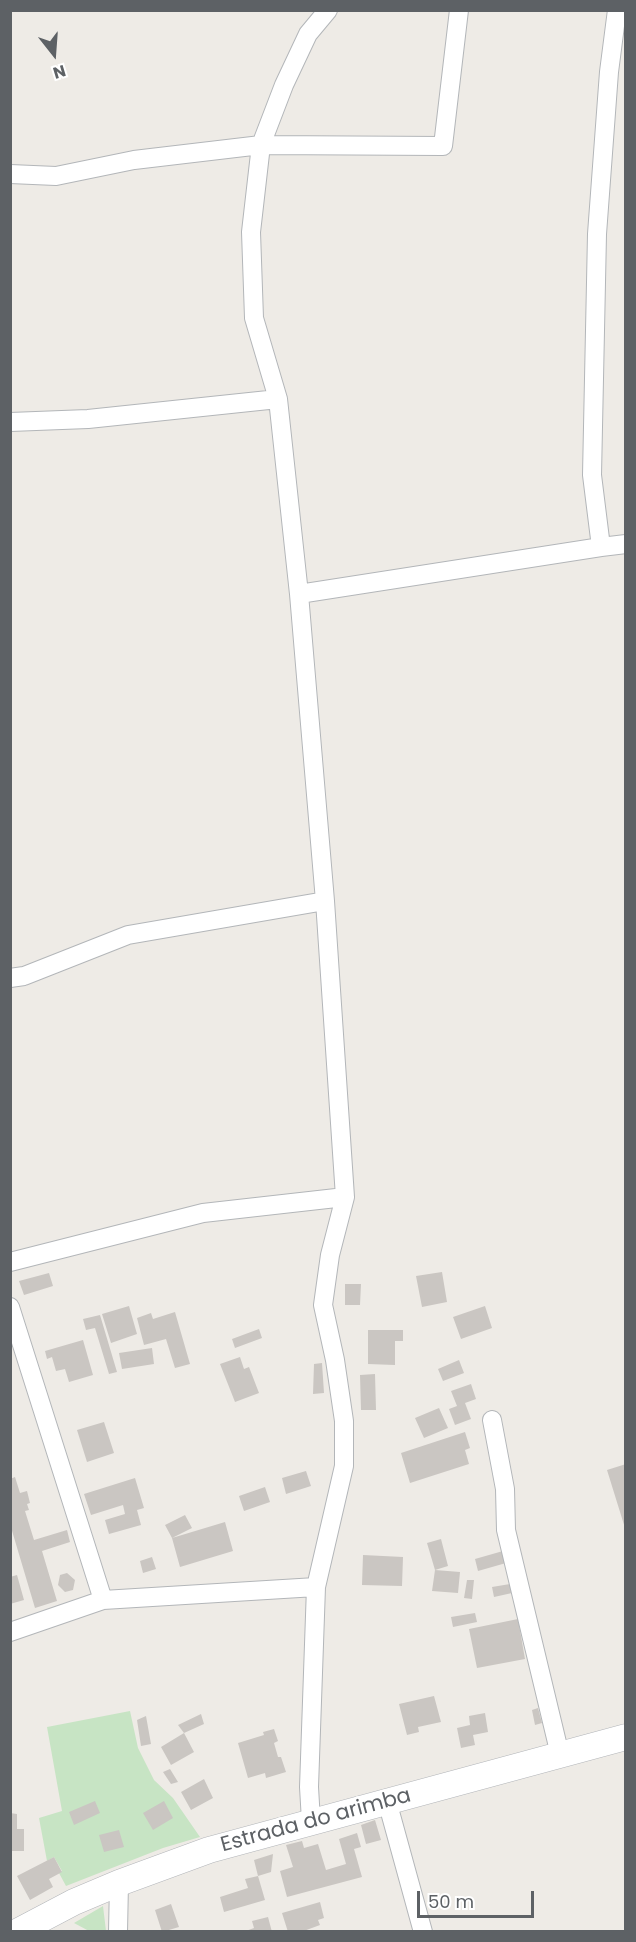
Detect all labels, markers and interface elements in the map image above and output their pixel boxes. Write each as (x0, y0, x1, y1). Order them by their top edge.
north arrow (24, 24, 84, 84)
text: N (50, 59, 69, 84)
street label: Estrada do arimba (218, 1783, 414, 1859)
scale bar (420, 1879, 537, 1917)
text: 50 m (428, 1889, 474, 1914)

